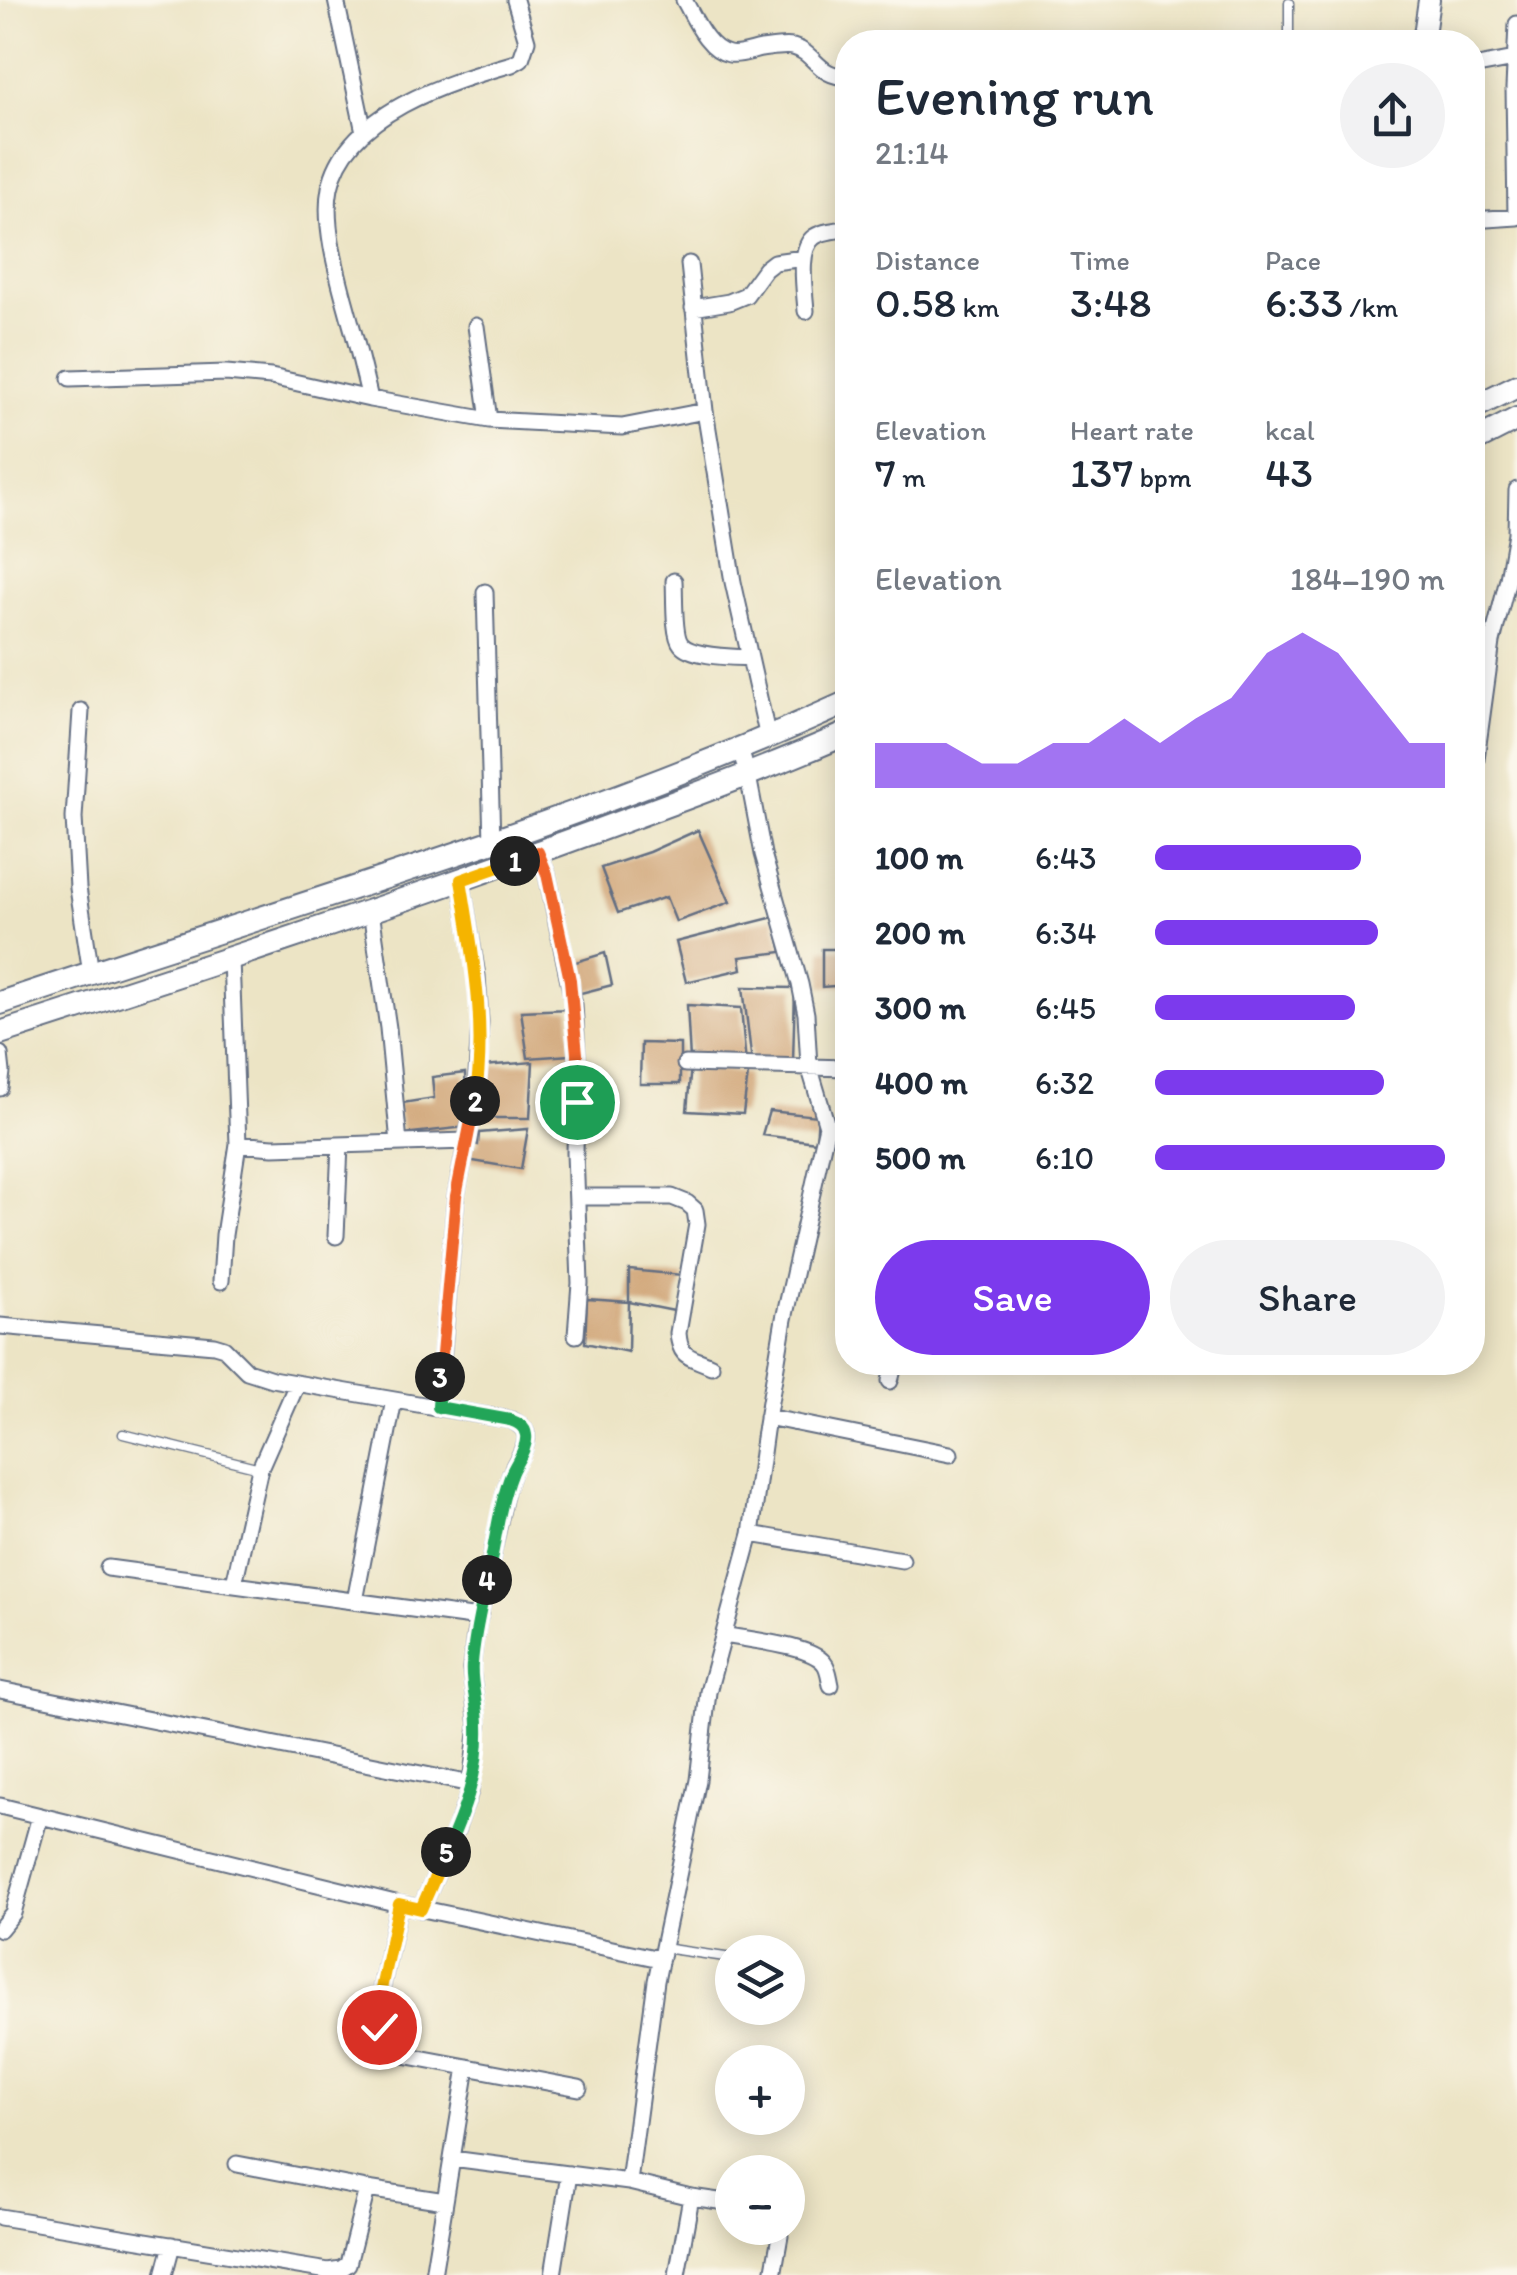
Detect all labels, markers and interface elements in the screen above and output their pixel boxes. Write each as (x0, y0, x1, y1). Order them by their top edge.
text: Evening run (875, 63, 1154, 129)
button: share (1340, 63, 1445, 168)
text: 21:14 (875, 134, 949, 172)
text: Distance (875, 243, 980, 277)
text: Time (1070, 243, 1130, 277)
text: Pace (1265, 243, 1321, 277)
text: 0.58 (875, 277, 956, 328)
text: 3:48 (1070, 277, 1151, 328)
text: 6:33 (1265, 277, 1343, 328)
text: km (956, 290, 1000, 324)
text: /km (1343, 290, 1398, 324)
text: Elevation (875, 413, 986, 447)
text: Heart rate (1070, 413, 1194, 447)
text: kcal (1265, 413, 1315, 447)
text: 7 (875, 447, 896, 498)
text: 137 (1070, 447, 1133, 498)
text: 43 (1265, 447, 1313, 498)
text: m (896, 460, 926, 494)
text: bpm (1133, 460, 1191, 494)
text: Elevation (875, 560, 1002, 598)
text: 184–190 m (1290, 560, 1445, 598)
pin: 1 (490, 836, 540, 886)
text: 100 m (875, 839, 963, 877)
text: 6:43 (1035, 839, 1096, 877)
text: 1 (509, 844, 522, 878)
text: 200 m (875, 914, 965, 952)
text: 6:34 (1035, 914, 1096, 952)
text: 300 m (875, 989, 966, 1027)
text: 6:45 (1035, 989, 1096, 1027)
pin (535, 1060, 620, 1145)
text: 400 m (875, 1064, 968, 1102)
text: 6:32 (1035, 1064, 1094, 1102)
icon: arrive (550, 1075, 605, 1130)
pin: 2 (450, 1076, 500, 1126)
text: 2 (468, 1084, 482, 1118)
text: 500 m (875, 1139, 965, 1177)
text: 6:10 (1035, 1139, 1094, 1177)
button: Save (875, 1240, 1150, 1355)
button: Share (1170, 1240, 1445, 1355)
pin: 3 (415, 1352, 465, 1402)
text: 3 (432, 1360, 448, 1394)
pin: 4 (462, 1555, 512, 1605)
text: 4 (479, 1563, 495, 1597)
pin: 5 (421, 1827, 471, 1877)
text: 5 (439, 1835, 453, 1869)
map controls (715, 1935, 805, 2245)
button: layers (715, 1935, 805, 2025)
pin (337, 1985, 422, 2070)
icon: check (352, 2000, 407, 2055)
button: + (715, 2045, 805, 2135)
button: − (715, 2155, 805, 2245)

